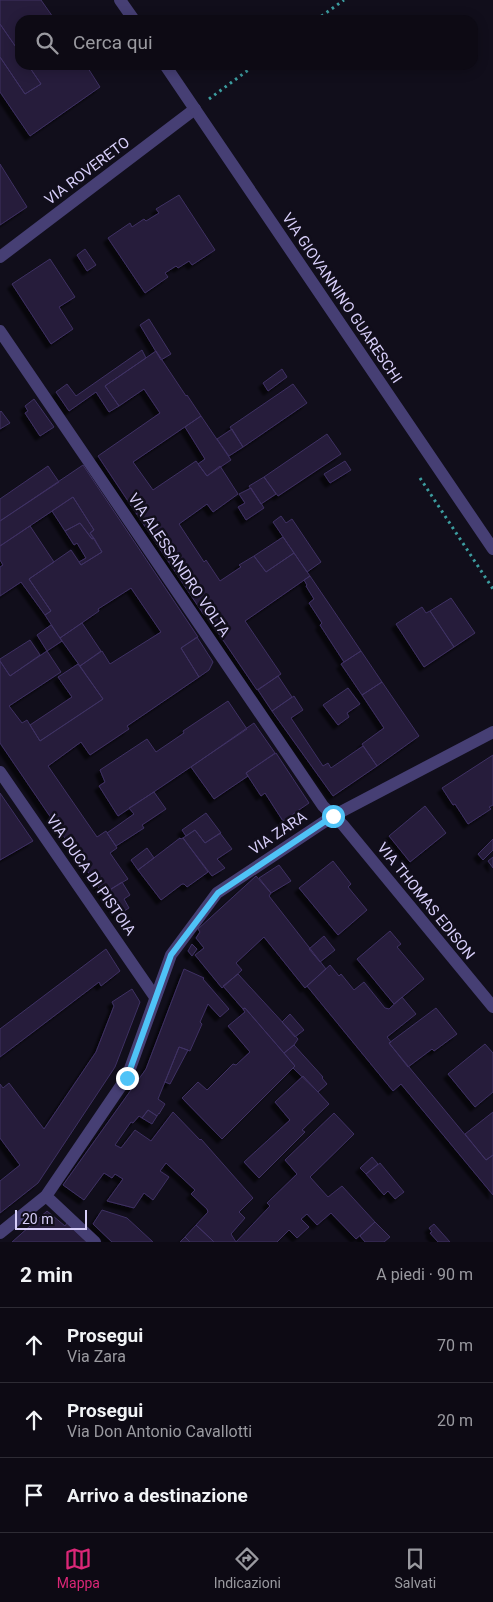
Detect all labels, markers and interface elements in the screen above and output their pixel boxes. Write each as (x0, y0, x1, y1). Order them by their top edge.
search box (15, 15, 478, 70)
icon: search (33, 29, 61, 57)
text: Cerca qui (73, 31, 153, 54)
street label: VIA ROVERETO (41, 133, 133, 209)
street label: VIA GIOVANNINO GUARESCHI (278, 209, 406, 387)
street label: VIA ALESSANDRO VOLTA (124, 490, 234, 640)
route start (322, 805, 345, 828)
street label: VIA ZARA (246, 807, 310, 859)
street label: VIA DUCA DI PISTOIA (43, 811, 140, 939)
street label: VIA THOMAS EDISON (373, 839, 479, 963)
route end (116, 1067, 139, 1090)
scale bar (15, 1207, 88, 1230)
text: 20 m (22, 1211, 54, 1227)
text: 2 min (20, 1263, 73, 1287)
text: A piedi · 90 m (376, 1265, 473, 1284)
text: Prosegui (67, 1324, 143, 1347)
icon: ahead (20, 1331, 48, 1359)
text: 70 m (437, 1336, 473, 1355)
text: Via Zara (67, 1347, 126, 1366)
text: Prosegui (67, 1399, 143, 1422)
icon: ahead (20, 1406, 48, 1434)
text: 20 m (437, 1411, 473, 1430)
text: Via Don Antonio Cavallotti (67, 1422, 252, 1441)
icon: arrive (20, 1481, 48, 1509)
text: Arrivo a destinazione (67, 1484, 248, 1507)
tab: Mappa (57, 1545, 100, 1591)
tab: Indicazioni (214, 1545, 281, 1591)
tab: Salvati (395, 1545, 436, 1591)

